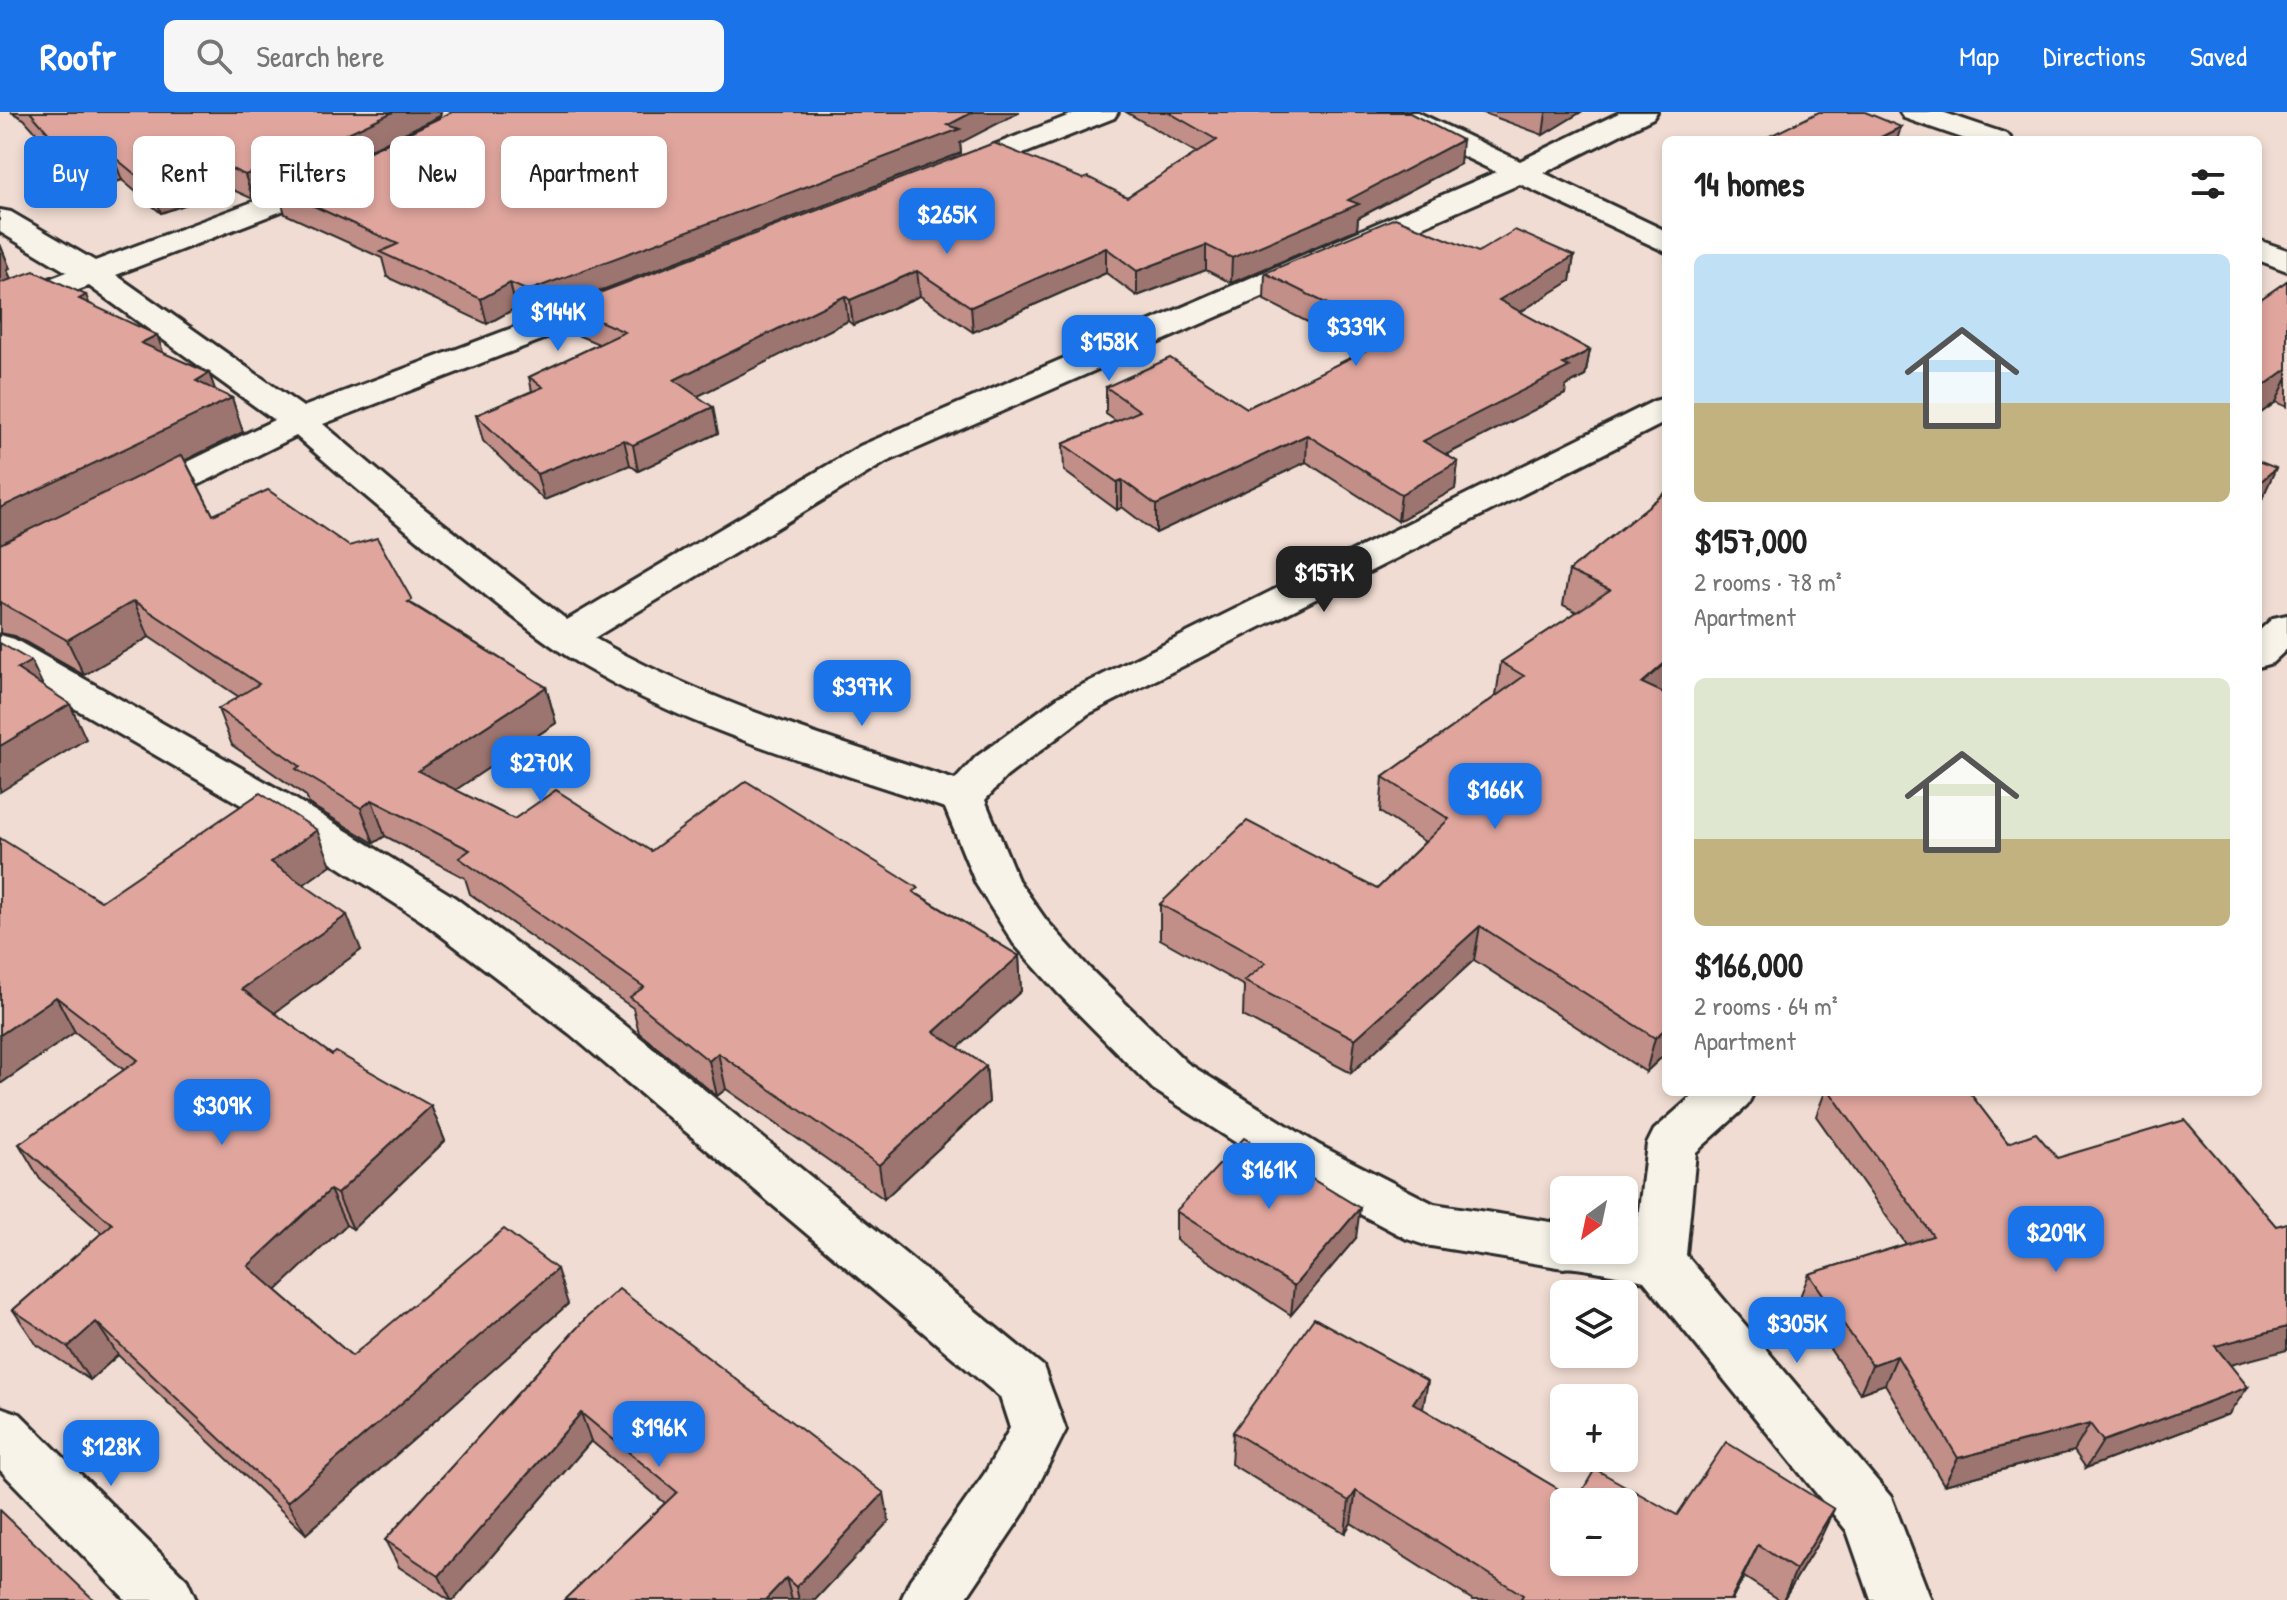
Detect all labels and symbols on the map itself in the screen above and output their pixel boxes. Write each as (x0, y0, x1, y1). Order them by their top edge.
pin: $265K (891, 188, 1003, 256)
pin: $144K (502, 285, 614, 353)
pin: $339K (1300, 300, 1412, 368)
pin: $158K (1053, 315, 1165, 383)
pin: $157K (1268, 546, 1380, 614)
pin: $397K (806, 660, 918, 728)
pin: $270K (485, 736, 597, 804)
pin: $166K (1439, 763, 1551, 831)
pin: $309K (166, 1079, 278, 1147)
pin: $161K (1213, 1143, 1325, 1211)
north arrow (1550, 1176, 1638, 1264)
pin: $209K (2000, 1206, 2112, 1274)
pin: $305K (1741, 1297, 1853, 1365)
pin: $196K (603, 1401, 715, 1469)
pin: $128K (55, 1420, 167, 1488)

